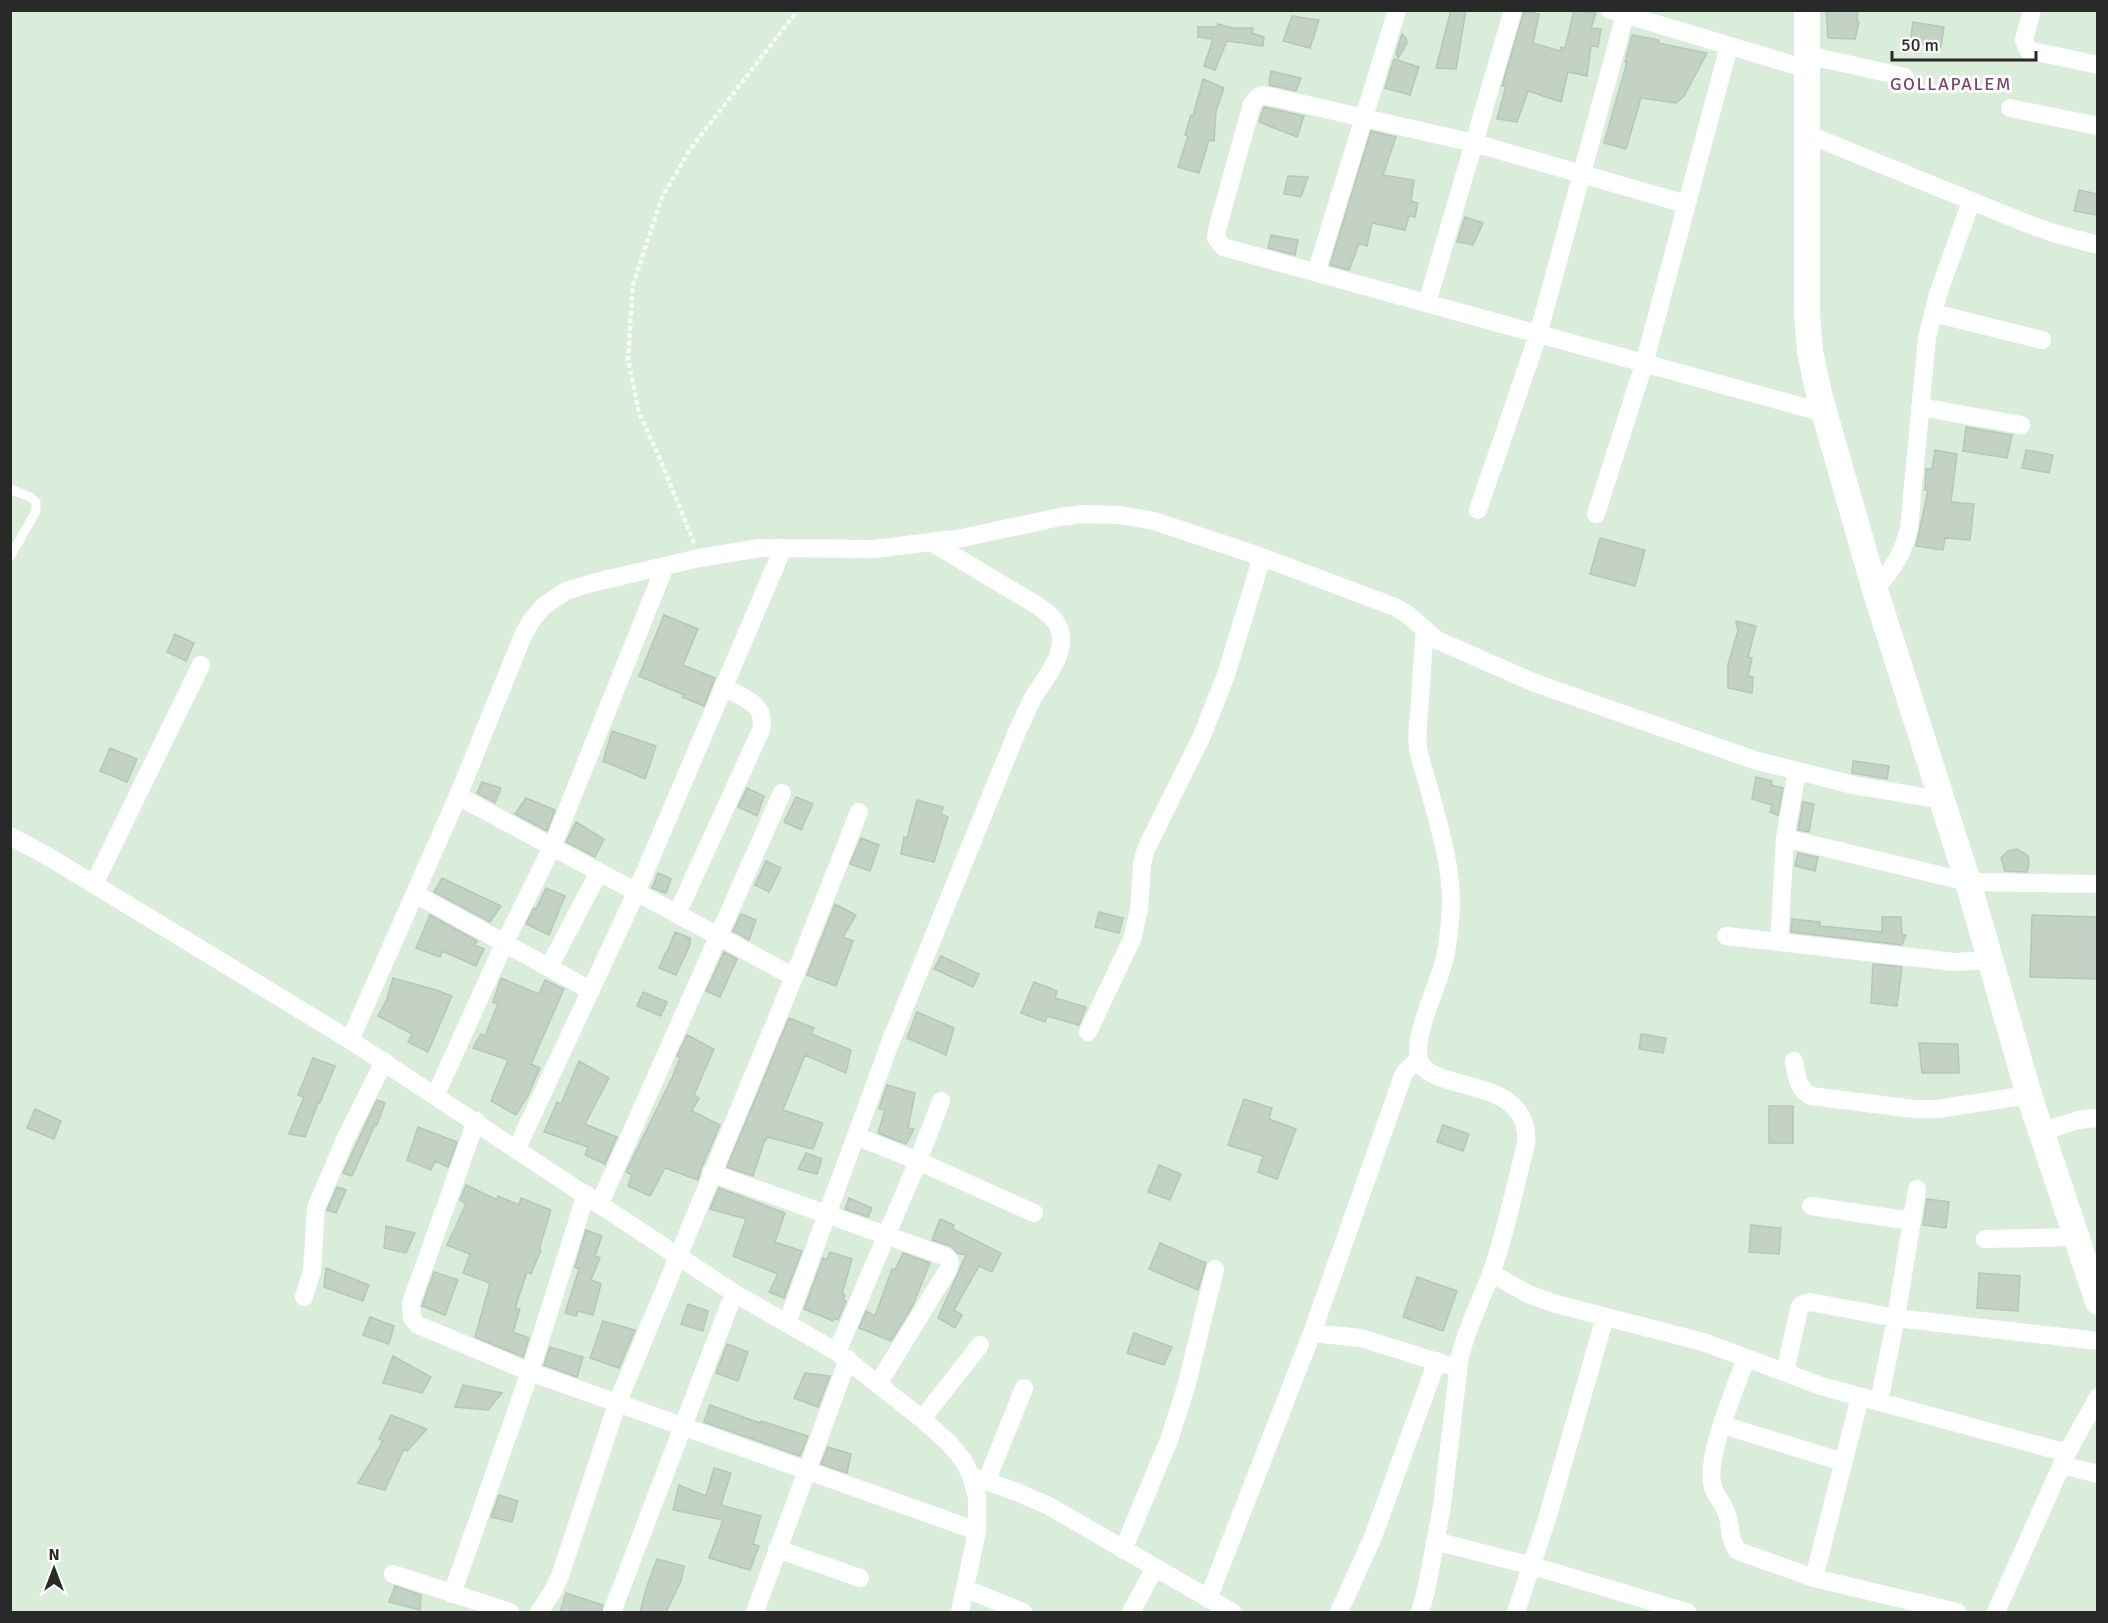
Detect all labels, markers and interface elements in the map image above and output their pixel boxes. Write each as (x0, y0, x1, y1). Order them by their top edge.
scale bar (1892, 24, 2036, 62)
text: 50 m (1901, 34, 1939, 56)
district label: GOLLAPALEM (1890, 73, 2012, 95)
north arrow (24, 1539, 84, 1599)
text: N (48, 1545, 60, 1565)

